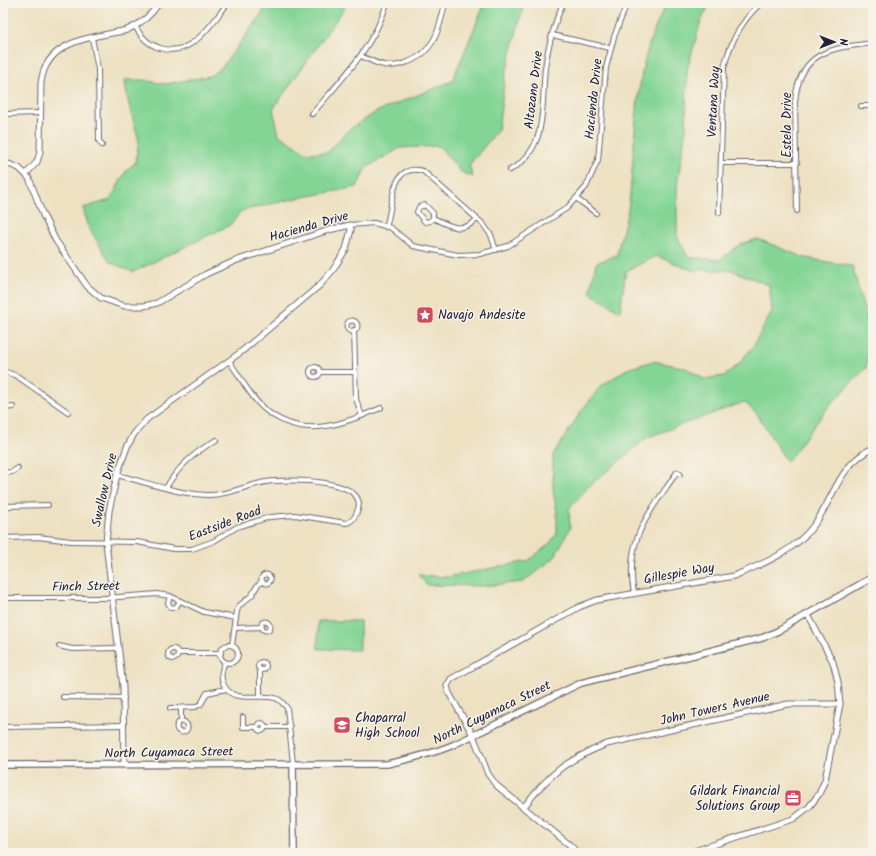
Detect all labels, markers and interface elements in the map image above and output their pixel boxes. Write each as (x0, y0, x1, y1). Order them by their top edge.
north arrow (814, 22, 854, 62)
text: N (834, 39, 852, 46)
street label: Altozano Drive (519, 49, 549, 130)
street label: Hacienda Drive (579, 57, 609, 141)
street label: Ventana Way (702, 65, 726, 138)
street label: Estela Drive (777, 92, 798, 158)
street label: Hacienda Drive (267, 206, 351, 248)
place icon: Navajo Andesite (415, 305, 435, 325)
place label: Navajo Andesite (438, 305, 526, 326)
street label: Swallow Drive (86, 451, 124, 529)
street label: Eastside Road (186, 500, 265, 548)
street label: Gillespie Way (642, 557, 717, 591)
street label: Finch Street (52, 576, 121, 598)
street label: North Cuyamaca Street (429, 675, 555, 751)
street label: John Towers Avenue (658, 686, 772, 732)
place label: Chaparral High School (355, 708, 420, 744)
school or university icon: Chaparral High School (332, 715, 352, 735)
street label: North Cuyamaca Street (104, 741, 235, 765)
place label: Gildark Financial Solutions Group (690, 781, 781, 817)
office icon: Gildark Financial Solutions Group (783, 788, 803, 808)

